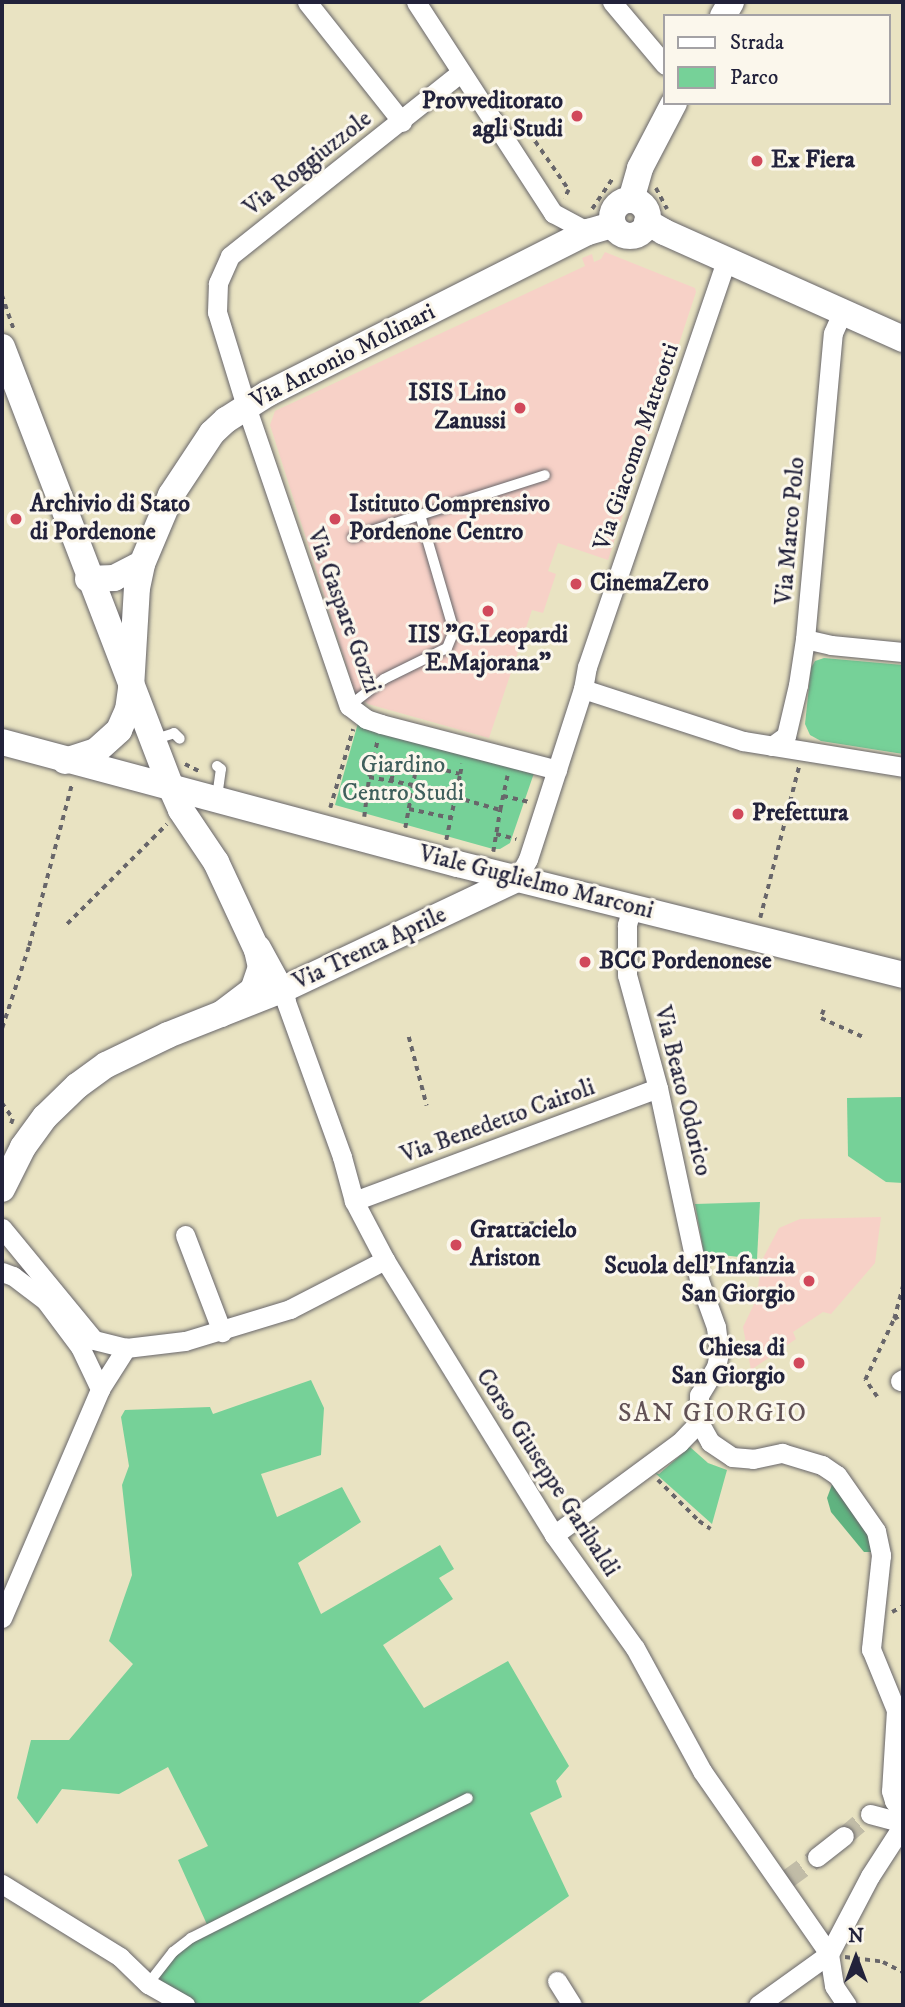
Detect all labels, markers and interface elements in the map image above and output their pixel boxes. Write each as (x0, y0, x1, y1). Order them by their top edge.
legend (664, 14, 891, 105)
text: Strada (730, 30, 784, 56)
text: Parco (730, 65, 778, 91)
place label: Provveditorato agli Studi (422, 88, 563, 144)
street label: Via Roggiuzzole (238, 105, 378, 223)
marker: Provveditorato agli Studi (569, 108, 585, 124)
place label: Ex Fiera (771, 147, 855, 175)
marker: Ex Fiera (749, 153, 765, 169)
street label: Via Antonio Molinari (246, 298, 440, 416)
street label: Via Giacomo Matteotti (588, 340, 686, 554)
place label: ISIS Lino Zanussi (408, 380, 506, 436)
marker: ISIS Lino Zanussi (512, 400, 528, 416)
street label: Via Marco Polo (770, 456, 812, 606)
place label: Archivio di Stato di Pordenone (30, 491, 190, 547)
place label: Istituto Comprensivo Pordenone Centro (349, 491, 550, 547)
marker: Archivio di Stato di Pordenone (8, 511, 24, 527)
marker: Istituto Comprensivo Pordenone Centro (327, 511, 343, 527)
street label: Via Gaspare Gozzi (300, 525, 386, 697)
place label: CinemaZero (590, 570, 709, 598)
marker: CinemaZero (568, 576, 584, 592)
marker: IIS "G.Leopardi E.Majorana" (480, 603, 496, 619)
place label: IIS "G.Leopardi E.Majorana" (408, 622, 568, 678)
park label: Giardino Centro Studi (342, 752, 464, 808)
place label: Prefettura (752, 800, 848, 828)
marker: Prefettura (730, 806, 746, 822)
street label: Viale Guglielmo Marconi (416, 840, 656, 926)
street label: Via Trenta Aprile (289, 901, 451, 997)
place label: BCC Pordenonese (599, 948, 772, 976)
marker: BCC Pordenonese (577, 954, 593, 970)
street label: Via Beato Odorico (647, 1003, 717, 1179)
street label: Via Benedetto Cairoli (397, 1074, 599, 1170)
place label: Grattacielo Ariston (470, 1217, 577, 1273)
marker: Grattacielo Ariston (448, 1237, 464, 1253)
place label: Scuola dell'Infanzia San Giorgio (604, 1253, 795, 1309)
marker: Scuola dell'Infanzia San Giorgio (801, 1273, 817, 1289)
place label: Chiesa di San Giorgio (672, 1335, 785, 1391)
marker: Chiesa di San Giorgio (791, 1355, 807, 1371)
street label: Corso Giuseppe Garibaldi (469, 1364, 625, 1582)
district label: SAN GIORGIO (619, 1398, 807, 1430)
north arrow (821, 1923, 891, 1993)
text: N (848, 1925, 864, 1948)

